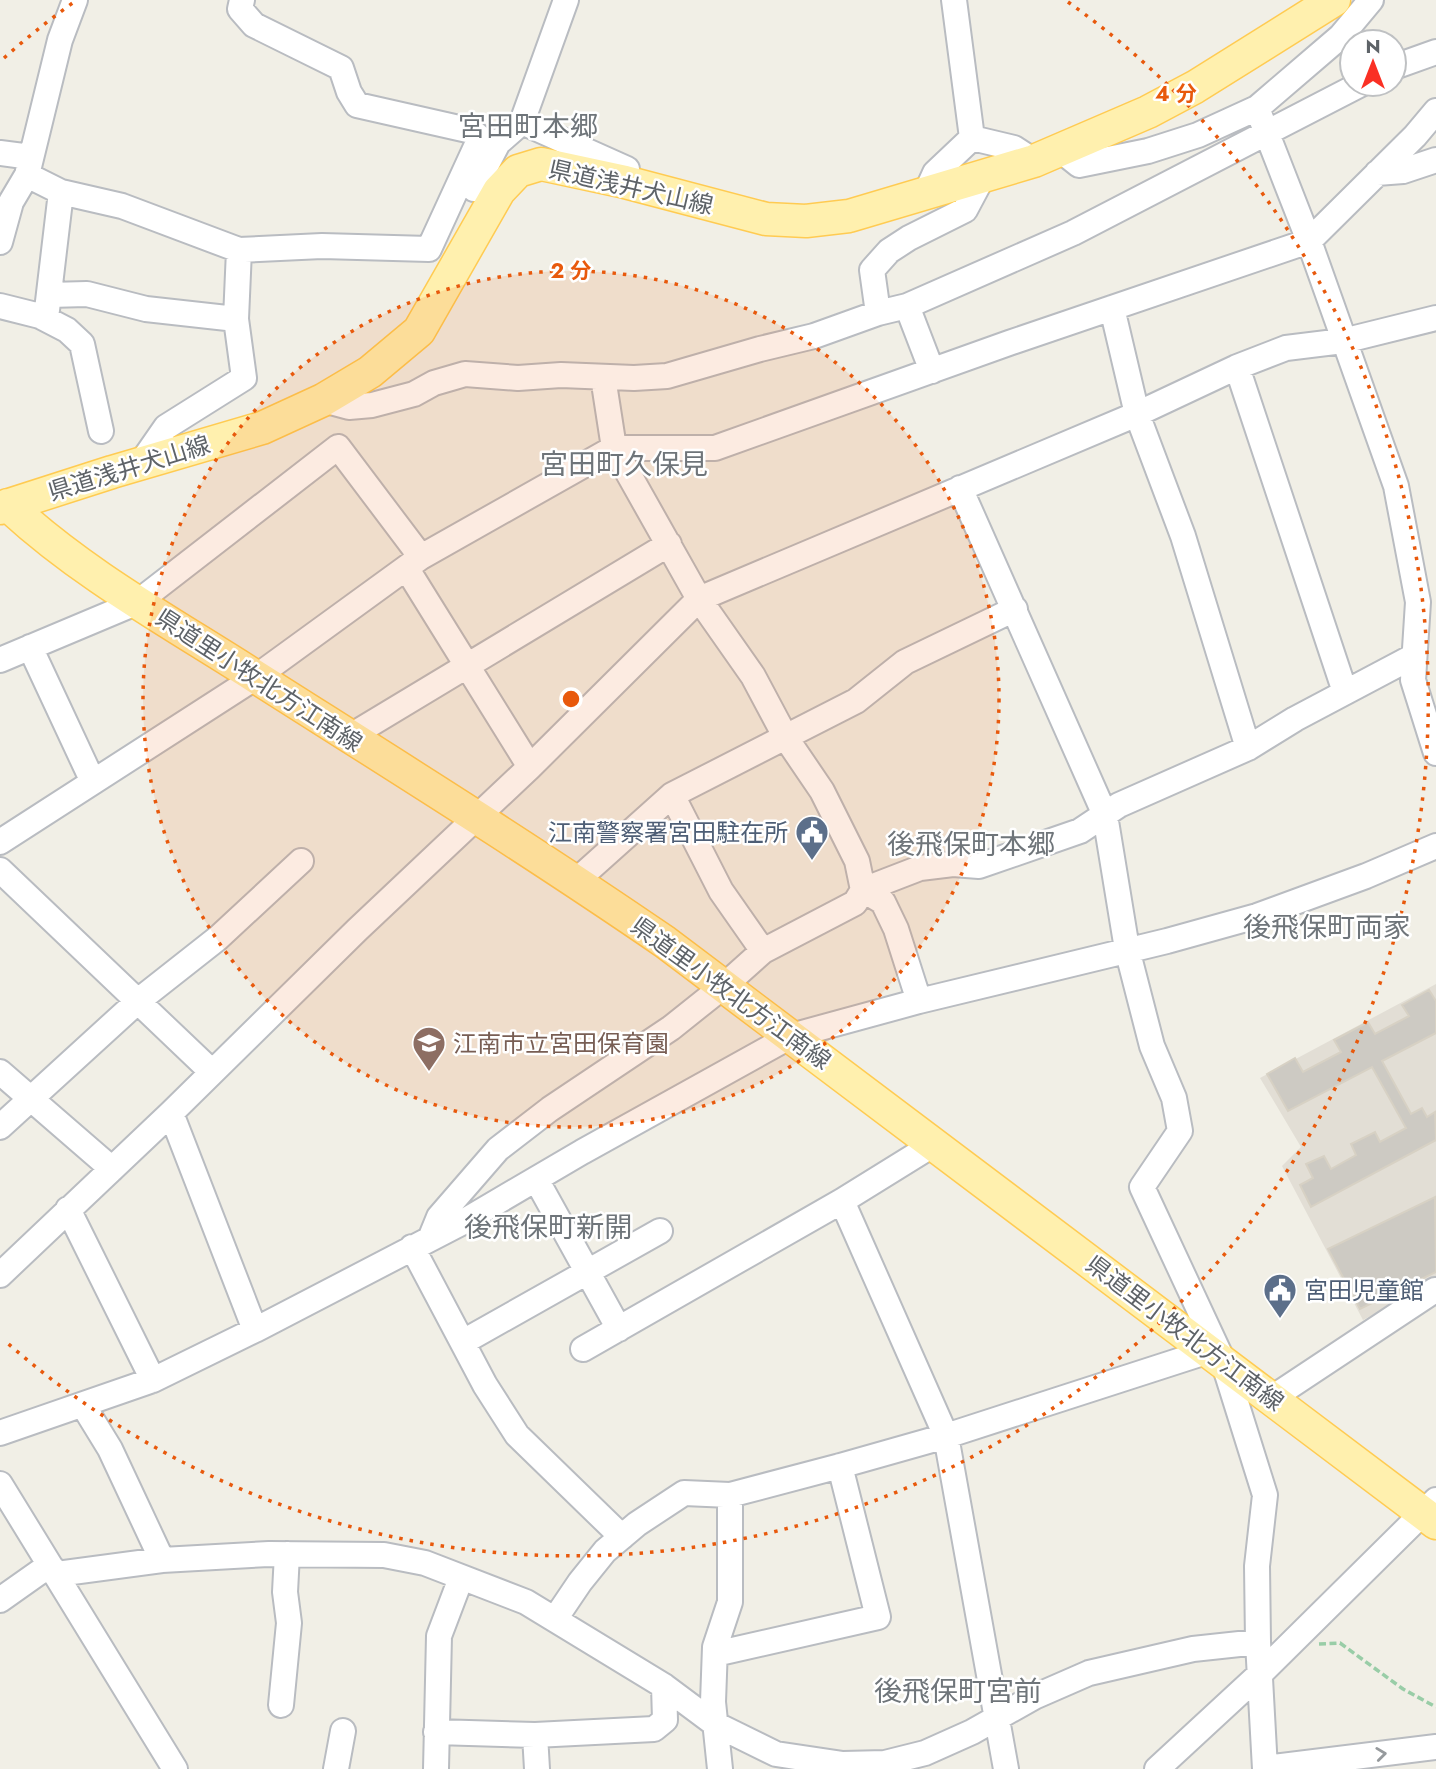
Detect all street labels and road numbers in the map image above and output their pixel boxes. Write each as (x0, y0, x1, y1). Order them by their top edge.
street label: 県道浅井犬山線 (545, 151, 717, 223)
street label: 県道浅井犬山線 (44, 427, 214, 509)
street label: 県道里小牧北方江南線 (149, 600, 369, 760)
street label: 県道里小牧北方江南線 (624, 908, 838, 1078)
street label: 県道里小牧北方江南線 (1079, 1247, 1291, 1419)

